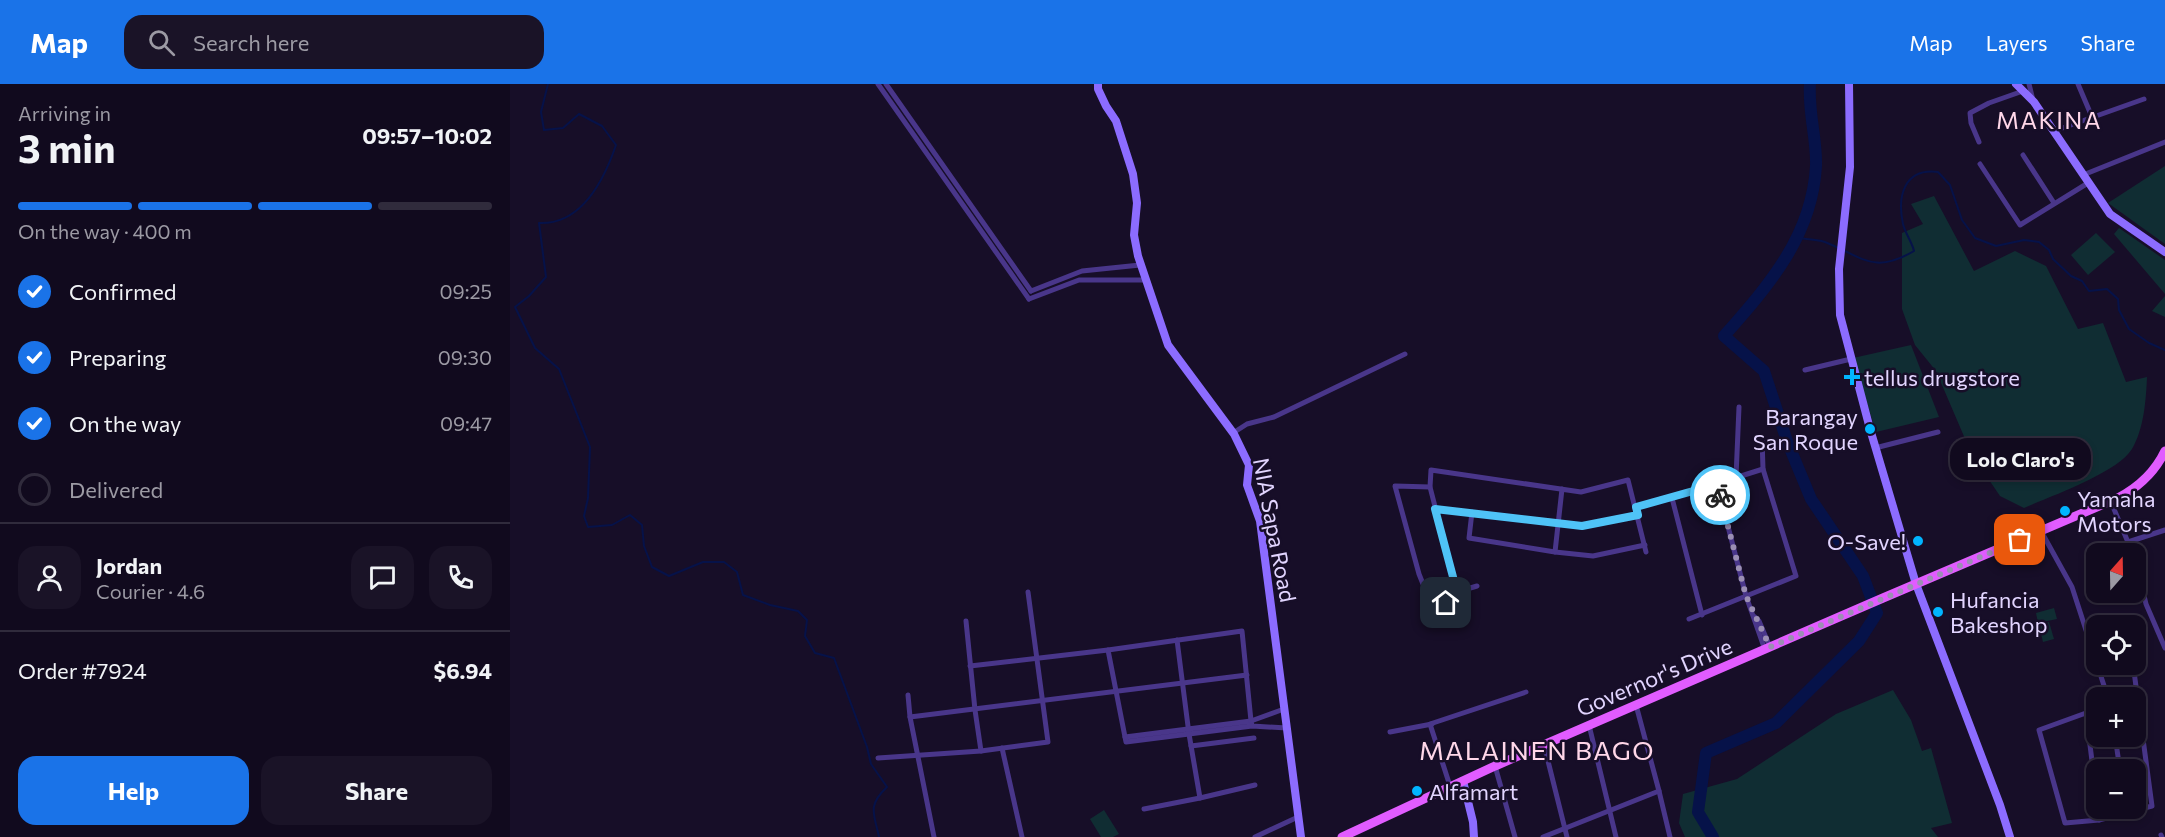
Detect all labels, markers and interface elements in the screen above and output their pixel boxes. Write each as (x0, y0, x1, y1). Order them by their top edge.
search box (124, 15, 544, 69)
text: Map (30, 25, 88, 59)
icon: search (145, 26, 178, 59)
text: Search here (193, 29, 309, 56)
text: Map (1909, 30, 1953, 55)
text: Layers (1986, 30, 2048, 55)
text: Share (2081, 30, 2135, 55)
text: Arriving in (18, 101, 111, 125)
district label: MAKINA (1996, 105, 2102, 134)
text: 09:57–10:02 (362, 122, 492, 149)
text: 3 min (18, 123, 116, 171)
text: On the way · 400 m (18, 219, 192, 243)
icon: check (18, 275, 51, 308)
text: Confirmed (69, 278, 176, 305)
text: 09:25 (440, 279, 492, 303)
icon: check (18, 341, 51, 374)
text: Preparing (69, 344, 166, 371)
text: 09:30 (438, 345, 492, 369)
place label: tellus drugstore (1864, 364, 2020, 391)
marker: tellus drugstore (1845, 370, 1859, 384)
place label: Barangay San Roque (1753, 403, 1858, 455)
icon: check (18, 407, 51, 440)
text: On the way (69, 410, 181, 437)
text: 09:47 (440, 411, 492, 435)
marker: Barangay San Roque (1863, 422, 1877, 436)
callout: Lolo Claro's (1950, 438, 2090, 480)
text: Lolo Claro's (1966, 447, 2075, 471)
street label: NIA Sapa Road (1248, 455, 1302, 605)
courier (1690, 465, 1750, 525)
text: Delivered (69, 476, 163, 503)
icon: bike (1704, 479, 1737, 512)
place label: Yamaha Motors (2077, 485, 2155, 537)
marker: Yamaha Motors (2058, 504, 2072, 518)
pin (1994, 514, 2045, 565)
icon: bag (2003, 523, 2036, 556)
place label: O-Save! (1827, 528, 1906, 555)
marker: O-Save! (1911, 534, 1925, 548)
north arrow (2086, 543, 2146, 603)
map controls (2086, 543, 2146, 819)
button: person (18, 546, 81, 609)
button: chat (351, 546, 414, 609)
button: phone (429, 546, 492, 609)
text: Jordan (96, 552, 162, 579)
pin (1420, 577, 1471, 628)
text: Courier · 4.6 (96, 579, 205, 603)
icon: home (1429, 586, 1462, 619)
place label: Hufancia Bakeshop (1950, 586, 2048, 638)
marker: Hufancia Bakeshop (1931, 605, 1945, 619)
button: locate (2086, 615, 2146, 675)
street label: Governor's Drive (1572, 632, 1736, 722)
text: Order #7924 (18, 657, 147, 684)
text: $6.94 (434, 657, 492, 684)
button: + (2086, 687, 2146, 747)
district label: MALAINEN BAGO (1419, 734, 1655, 765)
button: Help (18, 756, 249, 825)
button: Share (261, 756, 492, 825)
button: − (2086, 759, 2146, 819)
place label: Alfamart (1429, 778, 1518, 805)
marker: Alfamart (1410, 784, 1424, 798)

